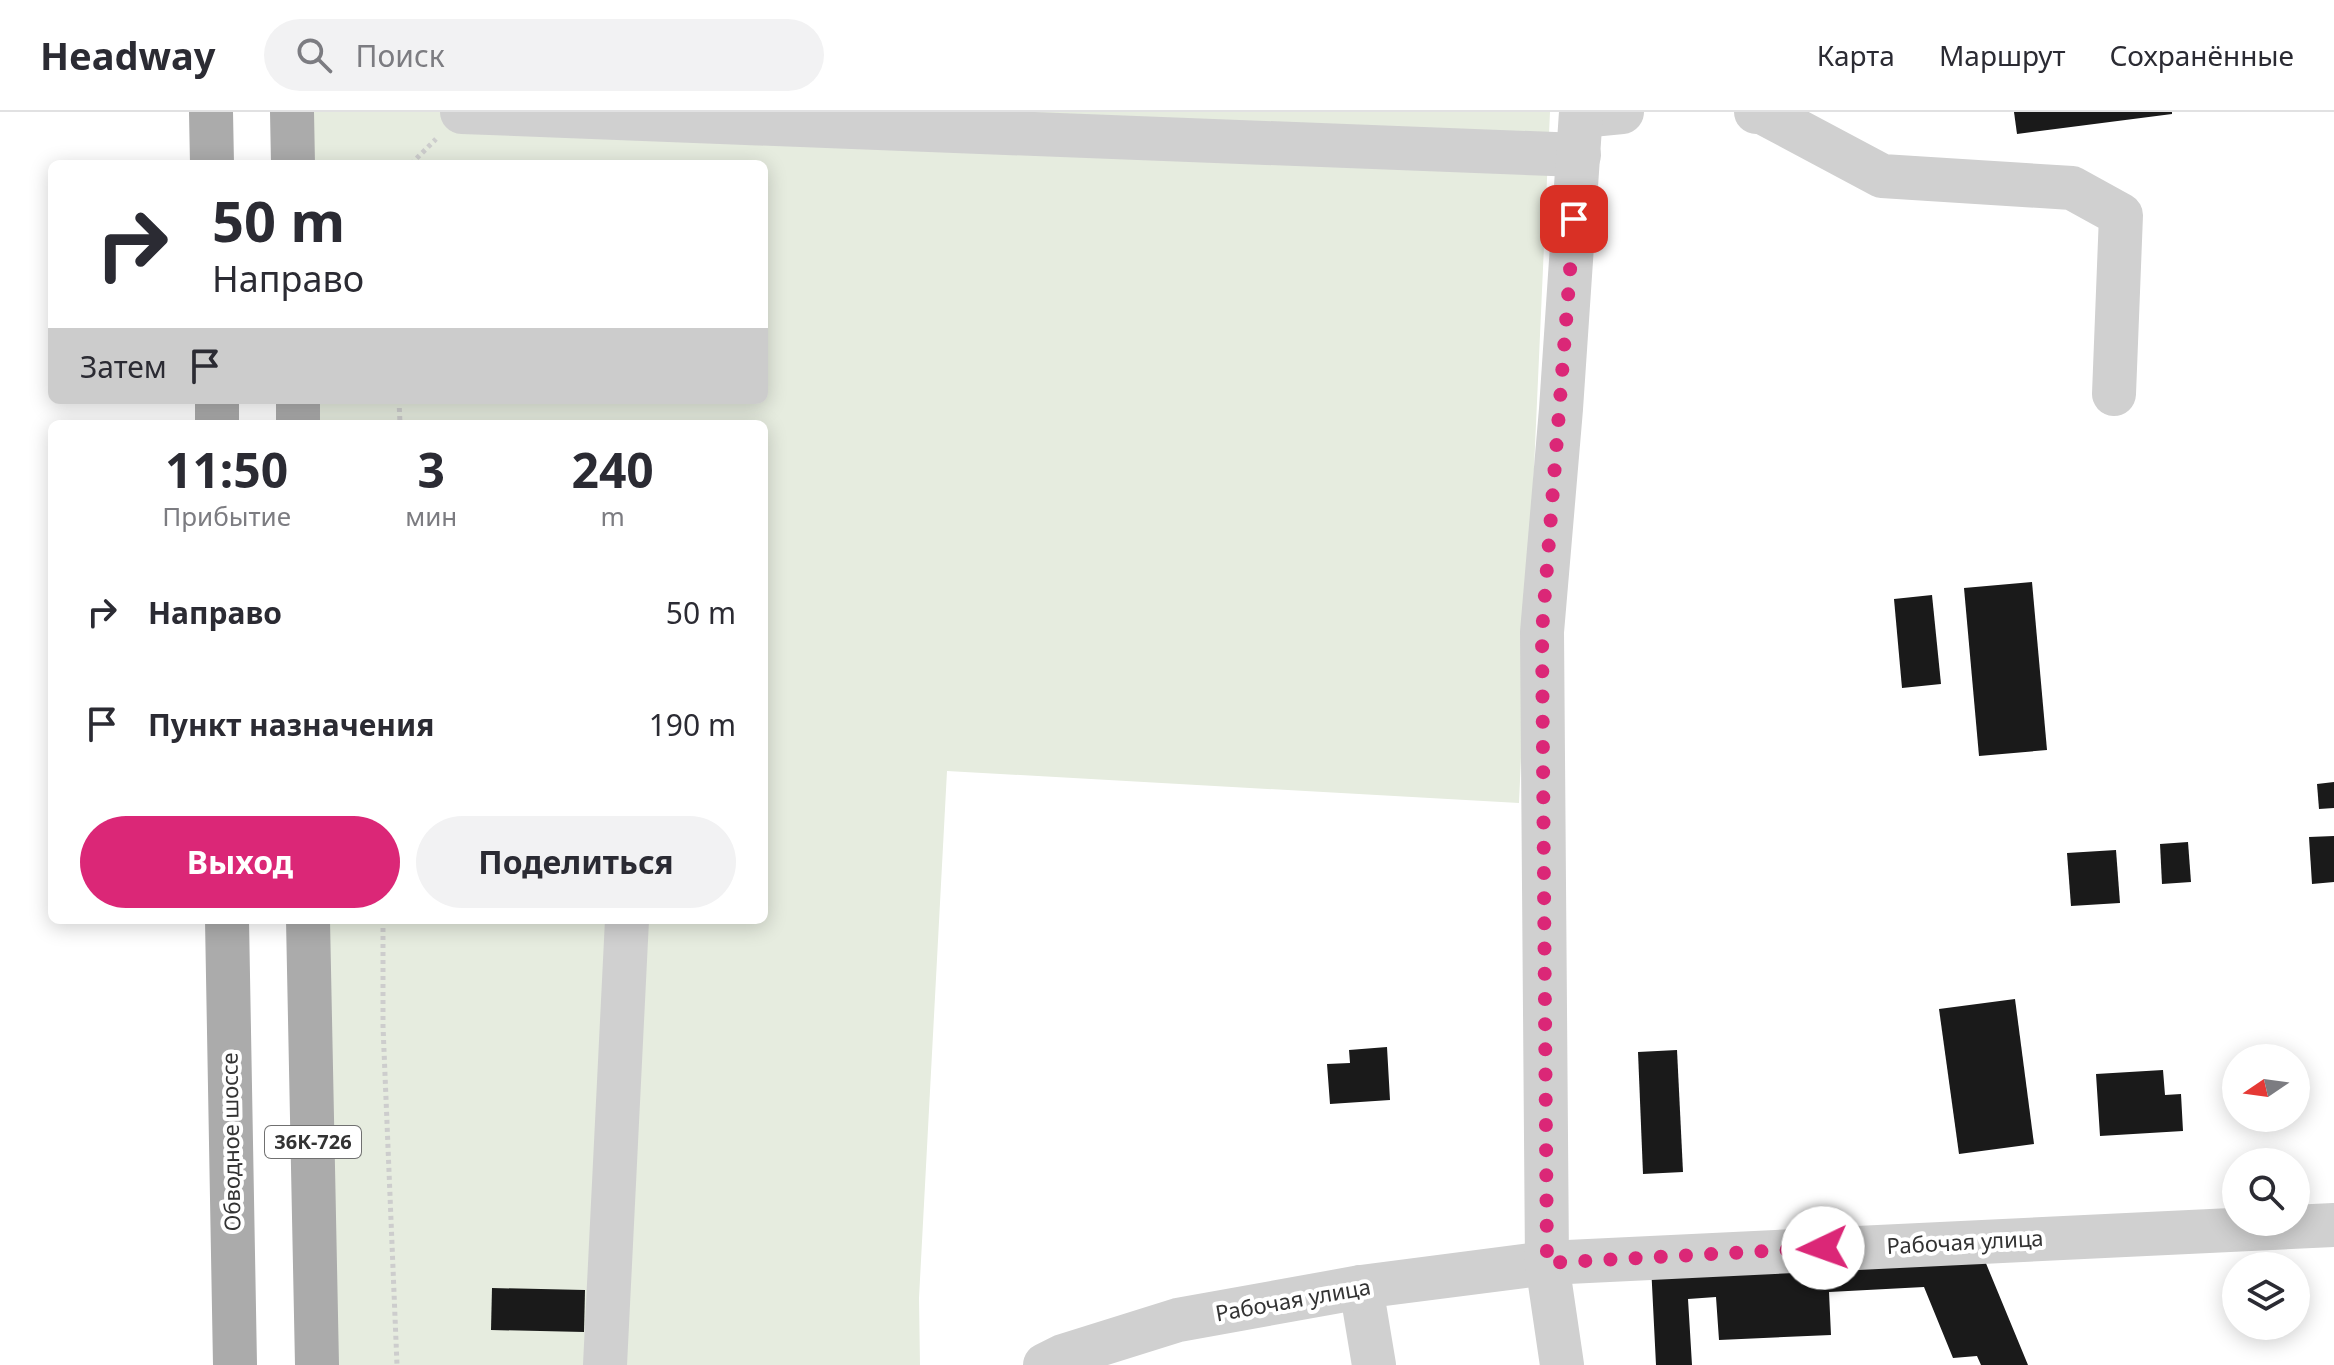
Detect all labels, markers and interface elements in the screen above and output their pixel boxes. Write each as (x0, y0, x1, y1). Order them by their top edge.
search box (264, 19, 824, 91)
text: Headway (40, 29, 216, 81)
icon: search (292, 33, 336, 77)
text: Поиск (356, 35, 445, 76)
text: Карта (1817, 36, 1895, 74)
text: Маршрут (1939, 36, 2065, 74)
text: Сохранённые (2109, 36, 2294, 74)
text: 50 m (212, 182, 345, 258)
pin (1540, 185, 1608, 253)
icon: right (80, 192, 184, 296)
icon: arrive (1552, 197, 1596, 241)
text: Направо (212, 254, 364, 303)
icon: arrive (183, 344, 227, 388)
text: Затем (80, 346, 167, 387)
text: 11:50 (165, 437, 288, 502)
text: 3 (417, 437, 445, 502)
text: 240 (571, 437, 654, 502)
text: Прибытие (162, 498, 291, 534)
text: мин (405, 498, 457, 534)
text: m (600, 498, 625, 534)
icon: right (80, 590, 124, 634)
text: Направо (148, 592, 282, 633)
text: 50 m (666, 592, 736, 633)
icon: arrive (80, 702, 124, 746)
text: Пункт назначения (148, 704, 434, 745)
text: 190 m (649, 704, 736, 745)
button: Выход (80, 816, 400, 908)
button: Поделиться (416, 816, 736, 908)
north arrow (2222, 1044, 2310, 1132)
map controls (2222, 1044, 2310, 1340)
street label: Обводное шоссе (213, 1052, 247, 1232)
road number: 36К-726 (265, 1126, 361, 1158)
button: search (2222, 1148, 2310, 1236)
position arrow (1781, 1206, 1865, 1290)
street label: Рабочая улица (1886, 1222, 2044, 1260)
button: layers (2222, 1252, 2310, 1340)
street label: Рабочая улица (1213, 1271, 1373, 1327)

